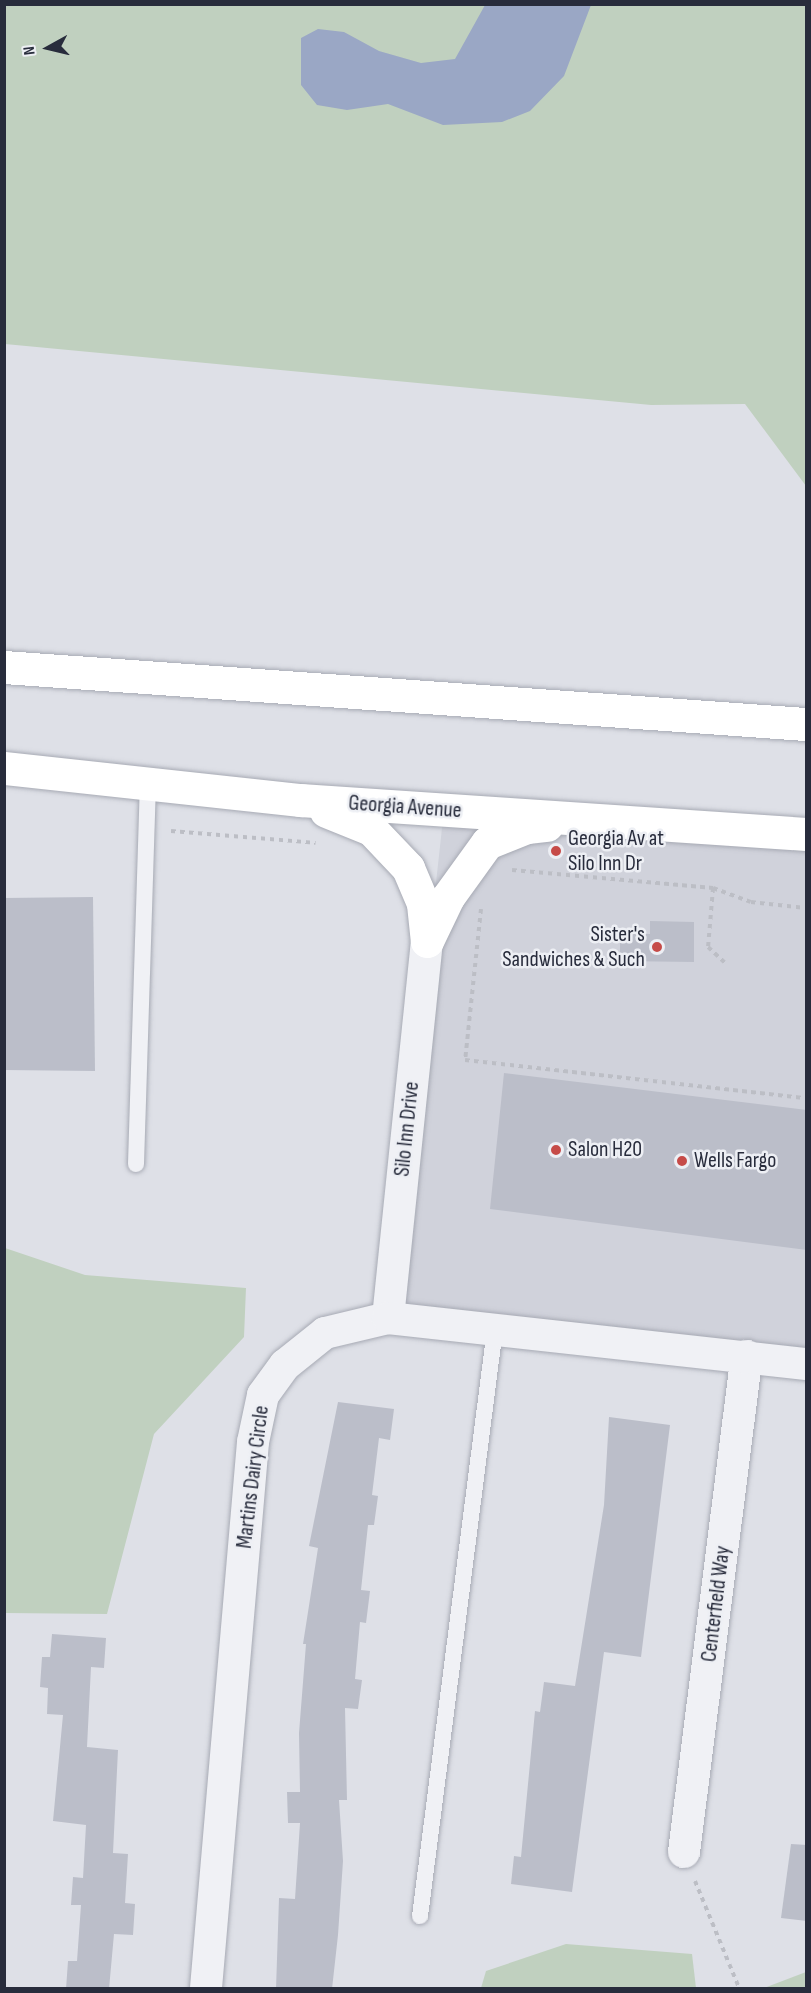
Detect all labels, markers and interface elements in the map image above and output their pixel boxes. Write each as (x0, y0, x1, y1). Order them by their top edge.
north arrow (18, 18, 78, 78)
text: N (20, 45, 40, 56)
street label: Georgia Avenue (348, 790, 462, 824)
place label: Georgia Av at Silo Inn Dr (568, 825, 664, 876)
marker: Georgia Av at Silo Inn Dr (549, 844, 563, 858)
place label: Sister's Sandwiches & Such (502, 921, 645, 972)
marker: Sister's Sandwiches & Such (650, 940, 664, 954)
street label: Silo Inn Drive (389, 1080, 425, 1178)
place label: Salon H20 (568, 1137, 642, 1163)
marker: Salon H20 (549, 1143, 563, 1157)
place label: Wells Fargo (694, 1148, 776, 1174)
marker: Wells Fargo (675, 1154, 689, 1168)
street label: Martins Dairy Circle (231, 1404, 275, 1550)
street label: Centerfield Way (696, 1545, 736, 1663)

